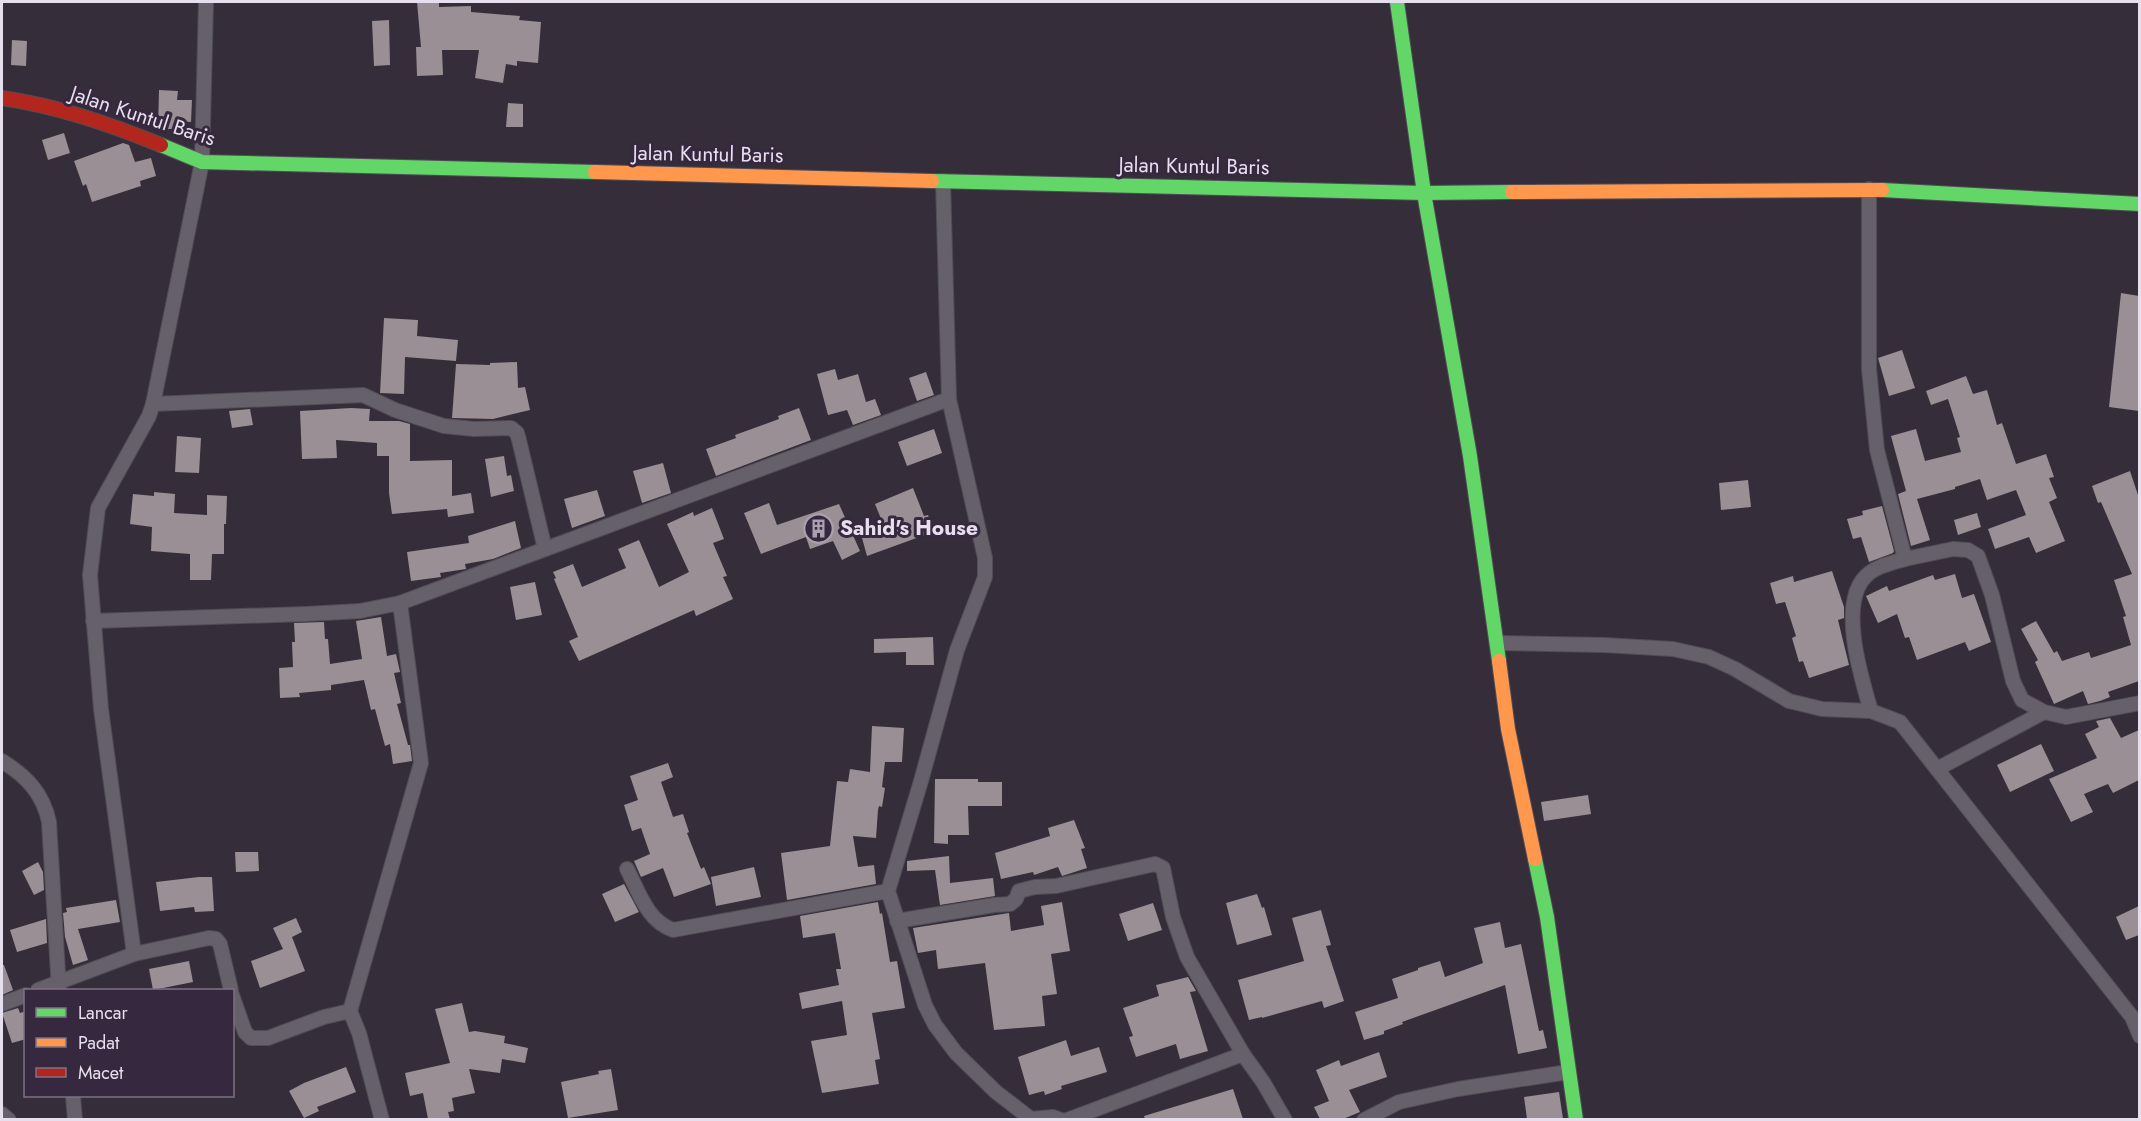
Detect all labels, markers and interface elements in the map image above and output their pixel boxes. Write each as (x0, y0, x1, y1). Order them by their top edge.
street label: Jalan Kuntul Baris (64, 78, 219, 154)
street label: Jalan Kuntul Baris (629, 138, 784, 170)
street label: Jalan Kuntul Baris (1115, 150, 1270, 182)
building icon: Sahid's House (803, 512, 835, 544)
place label: Sahid's House (840, 513, 978, 543)
legend (24, 989, 234, 1097)
text: Lancar (78, 1000, 128, 1026)
text: Padat (78, 1030, 120, 1056)
text: Macet (78, 1060, 124, 1086)

